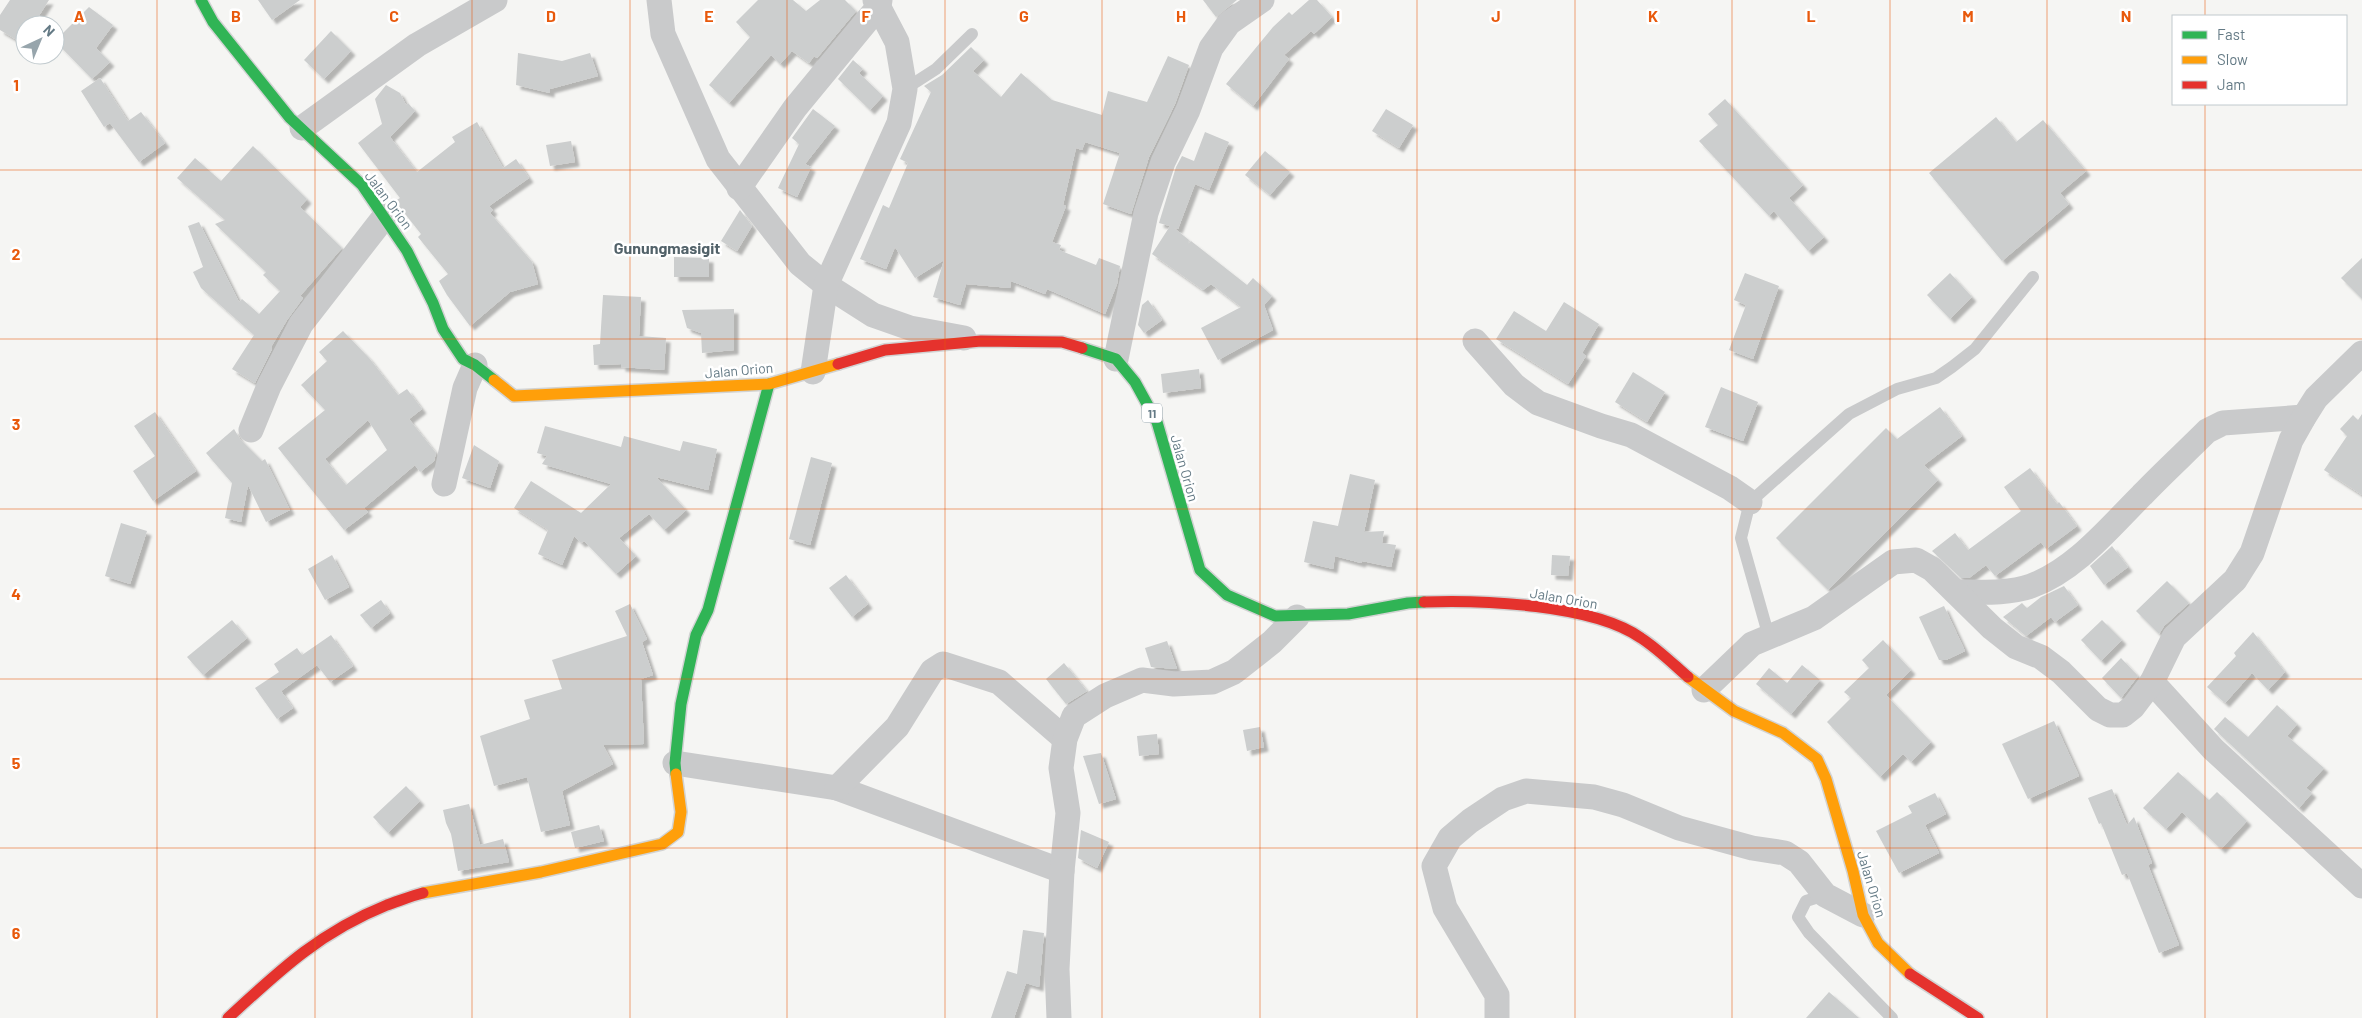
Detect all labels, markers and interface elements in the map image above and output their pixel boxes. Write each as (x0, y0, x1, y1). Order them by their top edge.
text: A (74, 6, 85, 25)
text: B (231, 6, 241, 25)
text: C (389, 6, 399, 25)
text: D (546, 6, 556, 25)
text: E (704, 6, 714, 25)
text: F (862, 6, 871, 25)
text: G (1019, 6, 1029, 25)
text: H (1176, 6, 1186, 25)
text: I (1336, 6, 1340, 25)
text: J (1491, 6, 1501, 25)
text: K (1648, 6, 1658, 25)
text: L (1806, 6, 1816, 25)
text: M (1962, 6, 1974, 25)
text: N (2121, 6, 2131, 25)
north arrow (15, 15, 65, 65)
legend (2172, 15, 2347, 105)
text: N (40, 21, 59, 40)
text: Fast (2217, 25, 2245, 43)
text: Slow (2217, 50, 2248, 68)
text: 1 (13, 75, 19, 94)
text: Jam (2217, 75, 2246, 93)
street label: Jalan Orion (362, 168, 416, 232)
district label: Gunungmasigit (614, 238, 720, 257)
text: 2 (12, 244, 21, 263)
street label: Jalan Orion (704, 359, 774, 381)
road number: 11 (1142, 403, 1162, 422)
text: 3 (12, 414, 20, 433)
street label: Jalan Orion (1167, 433, 1203, 503)
text: 4 (11, 584, 21, 603)
street label: Jalan Orion (1529, 584, 1599, 612)
text: 5 (12, 753, 21, 772)
street label: Jalan Orion (1854, 849, 1890, 919)
text: 6 (12, 923, 21, 942)

